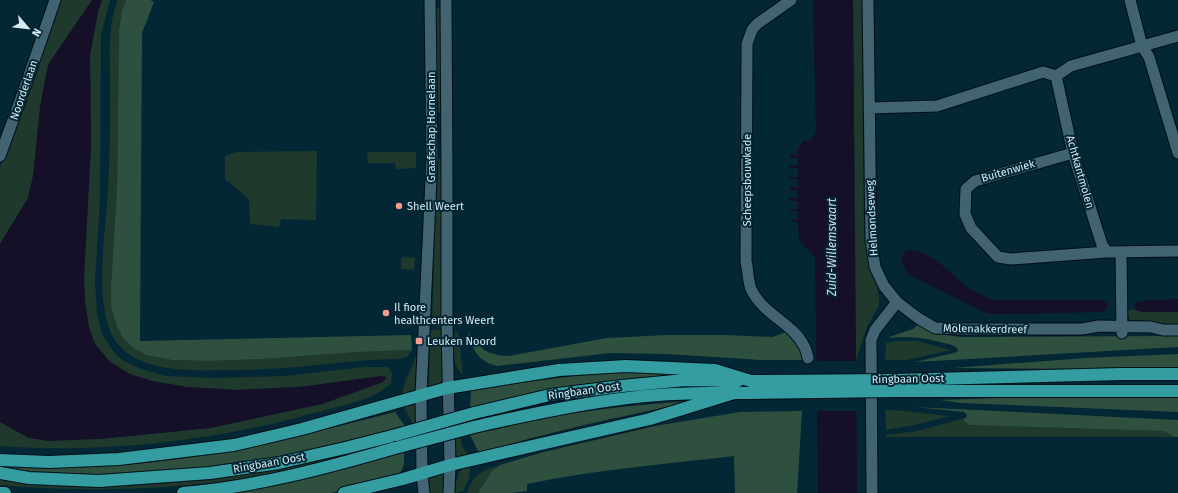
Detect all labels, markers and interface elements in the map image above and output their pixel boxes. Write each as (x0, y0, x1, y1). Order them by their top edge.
north arrow (8, 8, 48, 48)
text: N (29, 26, 44, 39)
street label: Noorderlaan (8, 58, 40, 122)
street label: Graafschap Hornelaan (425, 72, 438, 182)
street label: Scheepsbouwkade (741, 134, 754, 226)
street label: Achtkantmolen (1063, 134, 1097, 210)
street label: Buitenwiek (980, 157, 1037, 185)
street label: Helmondseweg (863, 179, 880, 256)
water label: Zuid-Willemsvaart (825, 197, 839, 297)
place label: Shell Weert (407, 200, 464, 213)
marker: Shell Weert (394, 201, 404, 211)
place label: Il fiore healthcenters Weert (394, 301, 494, 327)
marker: Il fiore healthcenters Weert (381, 308, 391, 318)
street label: Molenakkerdreef (943, 322, 1028, 336)
place label: Leuken Noord (427, 335, 496, 348)
marker: Leuken Noord (414, 336, 424, 346)
street label: Ringbaan Oost (872, 372, 945, 386)
street label: Ringbaan Oost (547, 379, 621, 403)
street label: Ringbaan Oost (232, 450, 306, 476)

